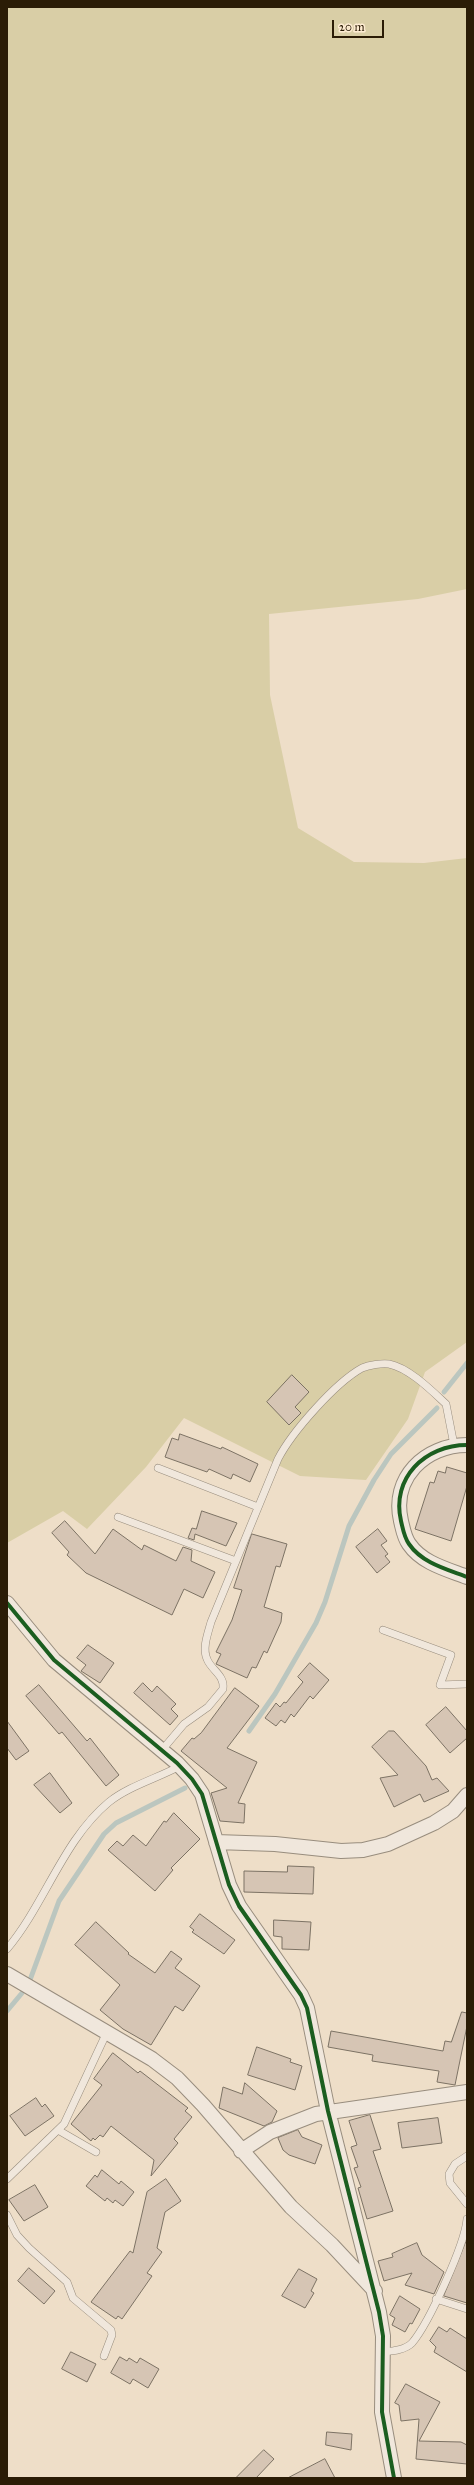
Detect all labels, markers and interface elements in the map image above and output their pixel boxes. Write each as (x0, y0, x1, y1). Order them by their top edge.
scale bar (334, 12, 386, 38)
text: 20 m (339, 20, 365, 34)

